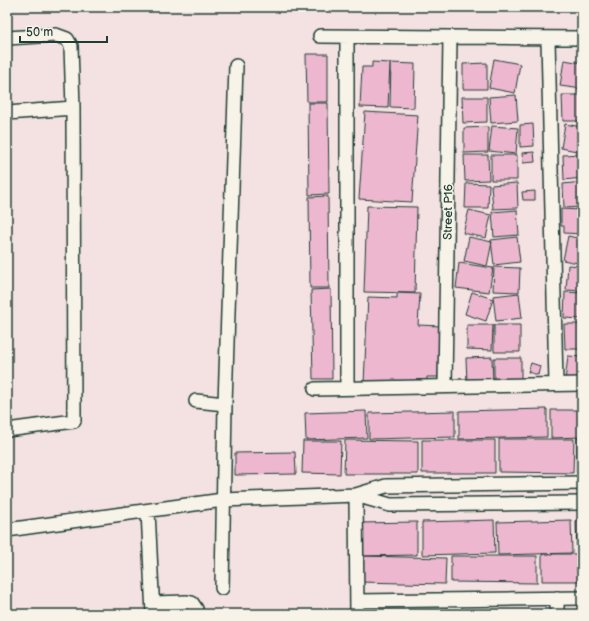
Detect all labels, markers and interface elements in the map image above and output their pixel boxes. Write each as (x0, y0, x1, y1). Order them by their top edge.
scale bar (20, 18, 107, 44)
text: 50 m (26, 25, 53, 40)
street label: Street P16 (441, 184, 456, 240)

